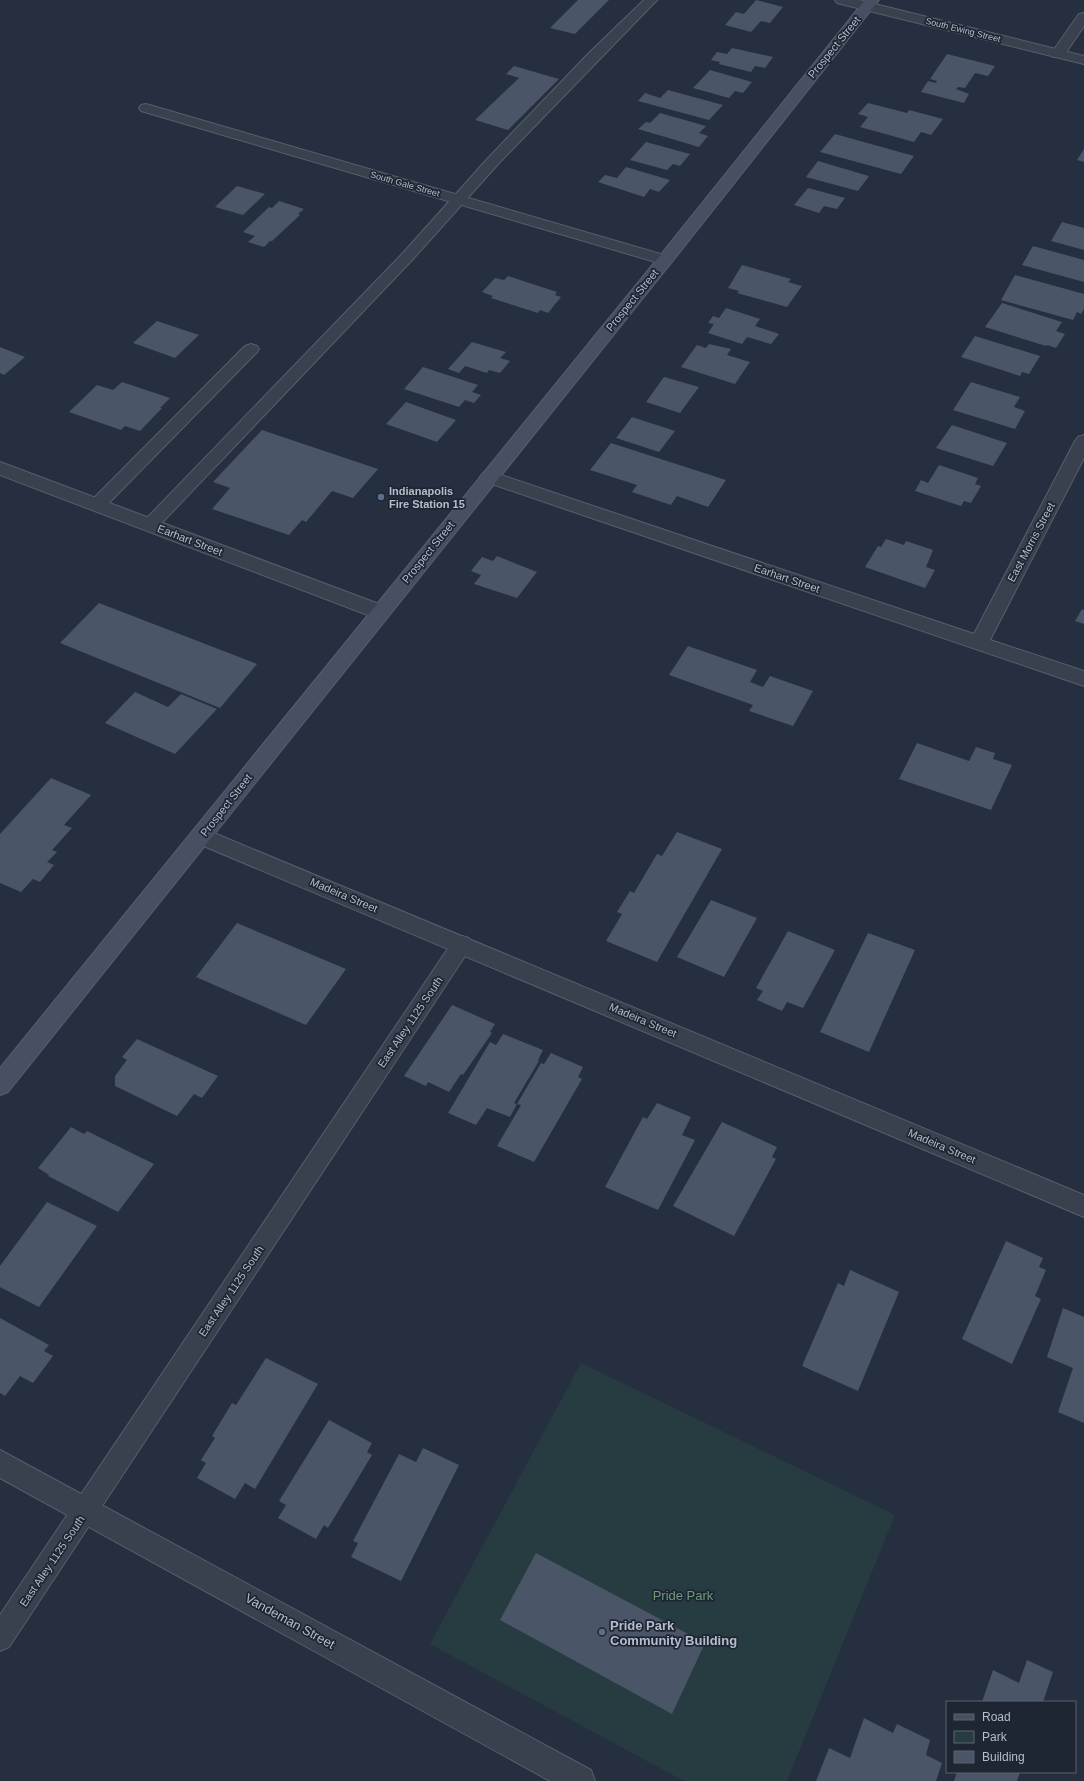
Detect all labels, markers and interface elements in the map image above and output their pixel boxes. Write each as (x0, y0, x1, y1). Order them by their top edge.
street label: Prospect Street (805, 14, 863, 80)
street label: South Ewing Street (924, 16, 1002, 44)
street label: South Gale Street (369, 169, 441, 199)
street label: Prospect Street (603, 267, 661, 333)
place label: Indianapolis Fire Station 15 (389, 485, 465, 510)
marker: Indianapolis Fire Station 15 (376, 492, 386, 502)
street label: East Morris Street (1005, 500, 1057, 584)
street label: Prospect Street (399, 519, 457, 585)
street label: Earhart Street (156, 522, 224, 558)
street label: Earhart Street (753, 561, 821, 595)
street label: Prospect Street (198, 771, 254, 839)
street label: Madeira Street (308, 875, 380, 915)
street label: East Alley 1125 South (375, 974, 445, 1070)
street label: Madeira Street (607, 1000, 679, 1040)
street label: Madeira Street (906, 1126, 978, 1166)
street label: East Alley 1125 South (196, 1243, 266, 1339)
street label: East Alley 1125 South (17, 1513, 87, 1609)
park label: Pride Park (653, 1588, 714, 1603)
street label: Vandeman Street (243, 1590, 338, 1652)
place label: Pride Park Community Building (610, 1618, 737, 1648)
marker: Pride Park Community Building (597, 1627, 607, 1637)
legend (946, 1701, 1076, 1773)
text: Road (982, 1710, 1011, 1724)
text: Park (982, 1730, 1008, 1744)
text: Building (982, 1750, 1025, 1764)

